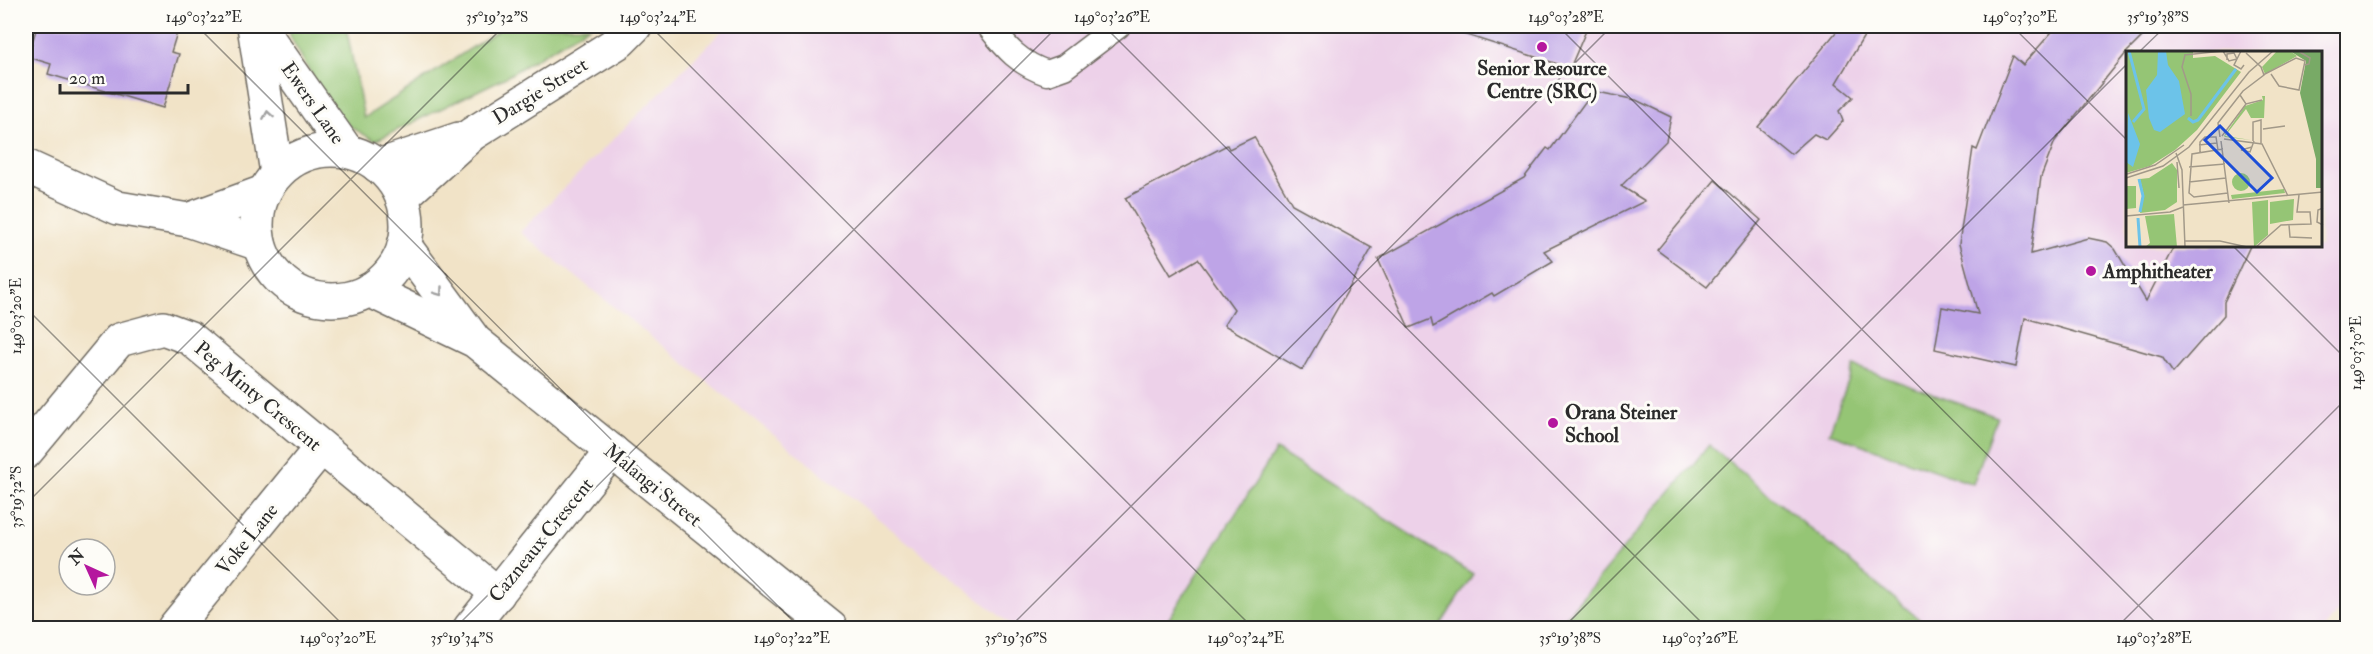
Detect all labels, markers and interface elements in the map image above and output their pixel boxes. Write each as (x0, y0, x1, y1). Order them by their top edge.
text: 149°03'22"E (166, 8, 242, 27)
text: 35°19'32"S (466, 8, 528, 27)
text: 149°03'24"E (620, 8, 697, 27)
text: 149°03'26"E (1074, 8, 1150, 27)
text: 149°03'28"E (1528, 8, 1604, 27)
text: 149°03'30"E (1983, 8, 2057, 27)
text: 35°19'38"S (2127, 8, 2189, 27)
marker: Senior Resource Centre (SRC) (1535, 40, 1549, 54)
inset map (2126, 51, 2322, 248)
street label: Dargie Street (488, 52, 593, 130)
place label: Senior Resource Centre (SRC) (1477, 56, 1607, 104)
scale bar (60, 57, 188, 95)
street label: Ewers Lane (276, 57, 350, 149)
text: 20 m (69, 67, 105, 90)
one-way arrow (263, 111, 275, 120)
place label: Amphitheater (2102, 259, 2213, 285)
marker: Amphitheater (2084, 264, 2098, 278)
text: 149°03'20"E (7, 278, 26, 354)
one-way arrow (432, 286, 443, 297)
text: 149°03'30"E (2347, 316, 2366, 390)
street label: Peg Minty Crescent (189, 336, 327, 457)
place label: Orana Steiner School (1565, 400, 1678, 448)
marker: Orana Steiner School (1546, 416, 1560, 430)
street label: Malangi Street (599, 438, 707, 532)
text: 35°19'32"S (7, 466, 26, 528)
street label: Cazneaux Crescent (483, 472, 599, 607)
street label: Voke Lane (210, 498, 284, 580)
north arrow (57, 537, 117, 597)
text: N (64, 544, 90, 570)
text: 149°03'20"E (300, 629, 376, 648)
text: 35°19'34"S (430, 629, 494, 648)
text: 149°03'22"E (754, 629, 830, 648)
text: 35°19'36"S (985, 629, 1047, 648)
text: 149°03'24"E (1208, 629, 1285, 648)
text: 35°19'38"S (1539, 629, 1601, 648)
text: 149°03'26"E (1662, 629, 1738, 648)
text: 149°03'28"E (2116, 629, 2192, 648)

